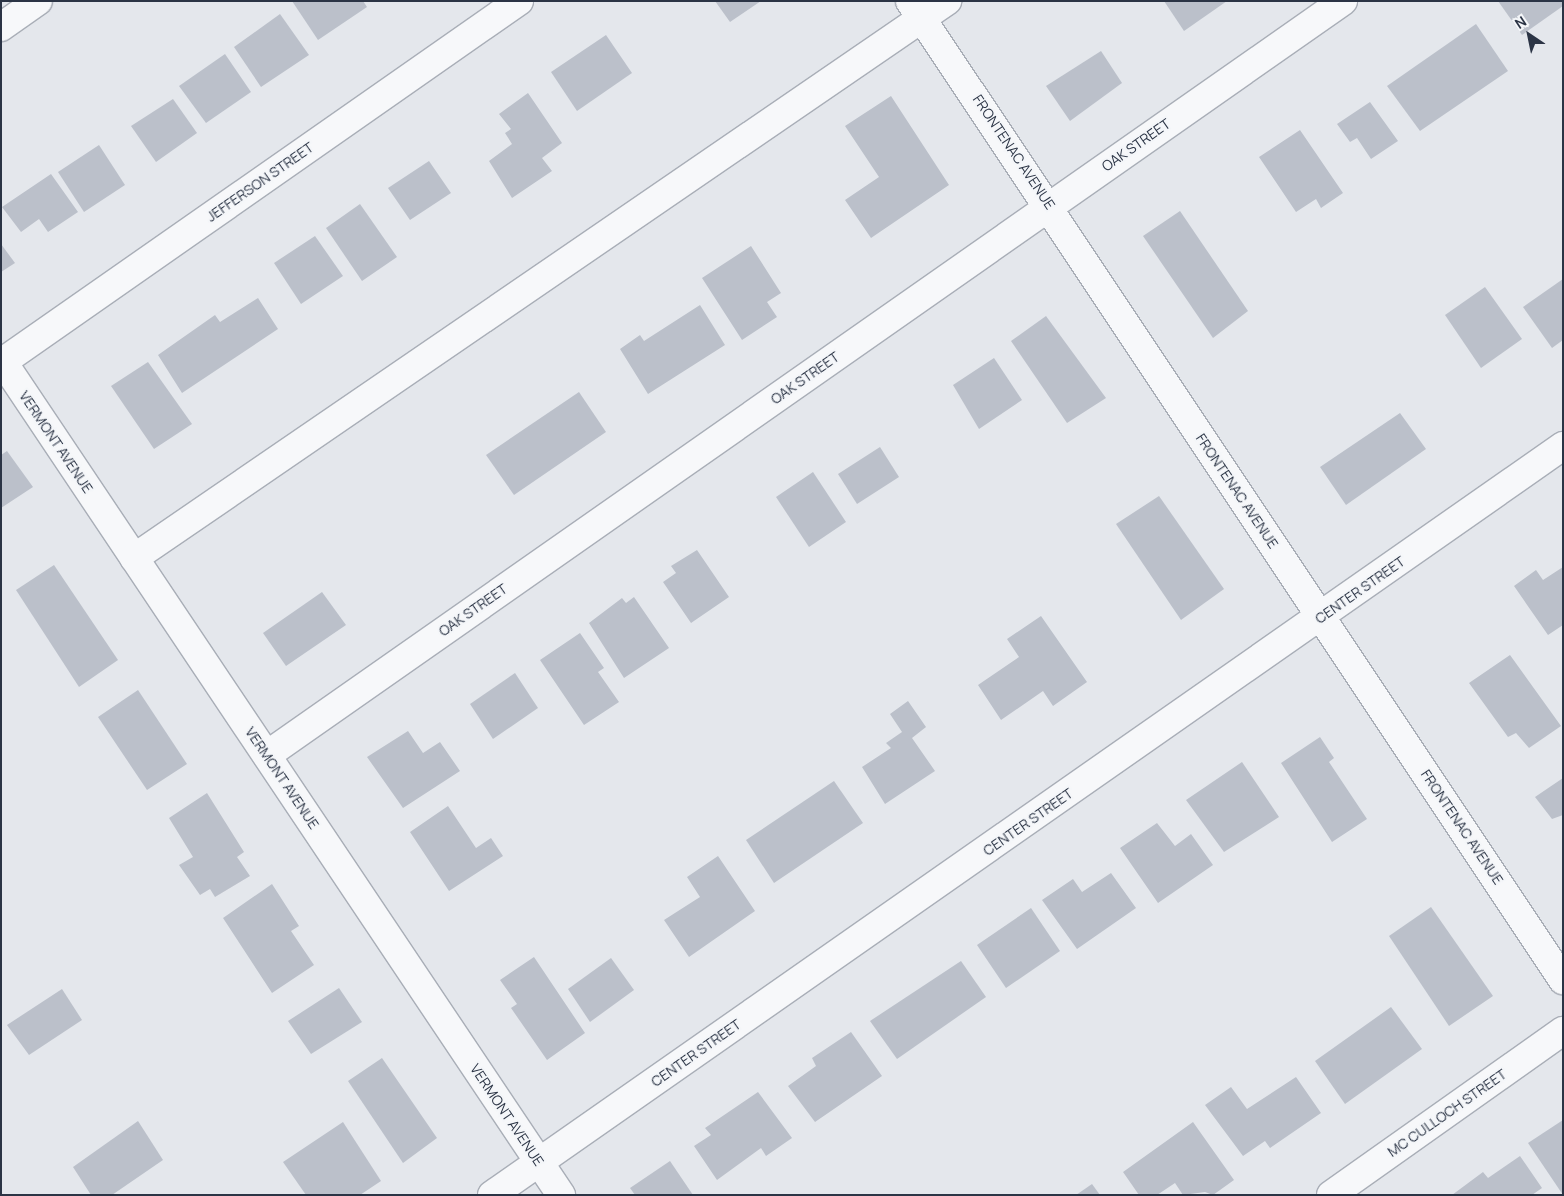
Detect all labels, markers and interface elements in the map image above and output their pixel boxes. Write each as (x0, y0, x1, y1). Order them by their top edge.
north arrow (1504, 10, 1554, 60)
text: N (1511, 11, 1530, 33)
street label: FRONTENAC AVENUE (969, 92, 1059, 212)
street label: OAK STREET (1098, 115, 1174, 175)
street label: JEFFERSON STREET (203, 139, 317, 225)
street label: OAK STREET (767, 348, 843, 408)
street label: VERMONT AVENUE (16, 388, 96, 496)
street label: FRONTENAC AVENUE (1192, 431, 1282, 551)
street label: CENTER STREET (1312, 553, 1408, 627)
street label: OAK STREET (435, 580, 511, 640)
street label: VERMONT AVENUE (242, 724, 322, 832)
street label: FRONTENAC AVENUE (1417, 767, 1507, 887)
street label: CENTER STREET (980, 785, 1076, 859)
street label: CENTER STREET (648, 1016, 744, 1090)
street label: VERMONT AVENUE (467, 1061, 547, 1169)
street label: MC CULLOCH STREET (1384, 1066, 1510, 1160)

